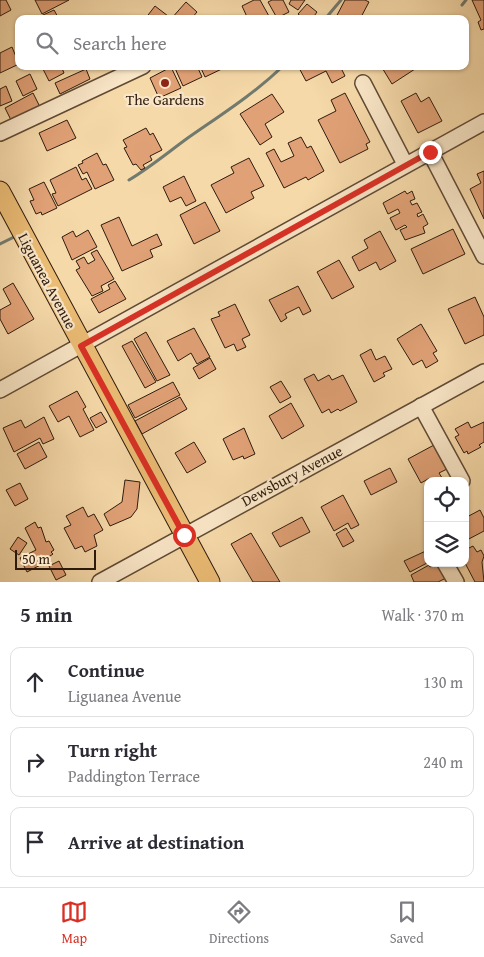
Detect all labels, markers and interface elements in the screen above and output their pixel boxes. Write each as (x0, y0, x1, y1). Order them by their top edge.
search box (15, 15, 469, 70)
icon: search (33, 29, 61, 57)
text: Search here (73, 29, 167, 57)
marker: The Gardens (159, 77, 171, 89)
place label: The Gardens (126, 89, 204, 110)
route end (419, 141, 442, 164)
street label: Liguanea Avenue (13, 229, 82, 333)
street label: Dewsbury Avenue (238, 440, 346, 511)
map controls (424, 477, 469, 567)
button: locate (424, 477, 469, 522)
button: layers (424, 522, 469, 567)
route start (173, 524, 196, 547)
scale bar (15, 547, 96, 570)
text: 50 m (22, 549, 50, 569)
text: 5 min (20, 599, 72, 630)
text: Walk · 370 m (381, 603, 464, 627)
text: Continue (68, 656, 145, 684)
icon: ahead (21, 668, 49, 696)
text: 130 m (423, 670, 463, 694)
text: Liguanea Avenue (68, 684, 181, 708)
text: Turn right (68, 736, 157, 764)
icon: right (21, 748, 49, 776)
text: 240 m (423, 750, 463, 774)
text: Paddington Terrace (68, 764, 200, 788)
icon: arrive (21, 828, 49, 856)
text: Arrive at destination (68, 828, 244, 856)
tab: Map (60, 898, 88, 948)
tab: Directions (209, 898, 269, 948)
tab: Saved (390, 898, 424, 948)

